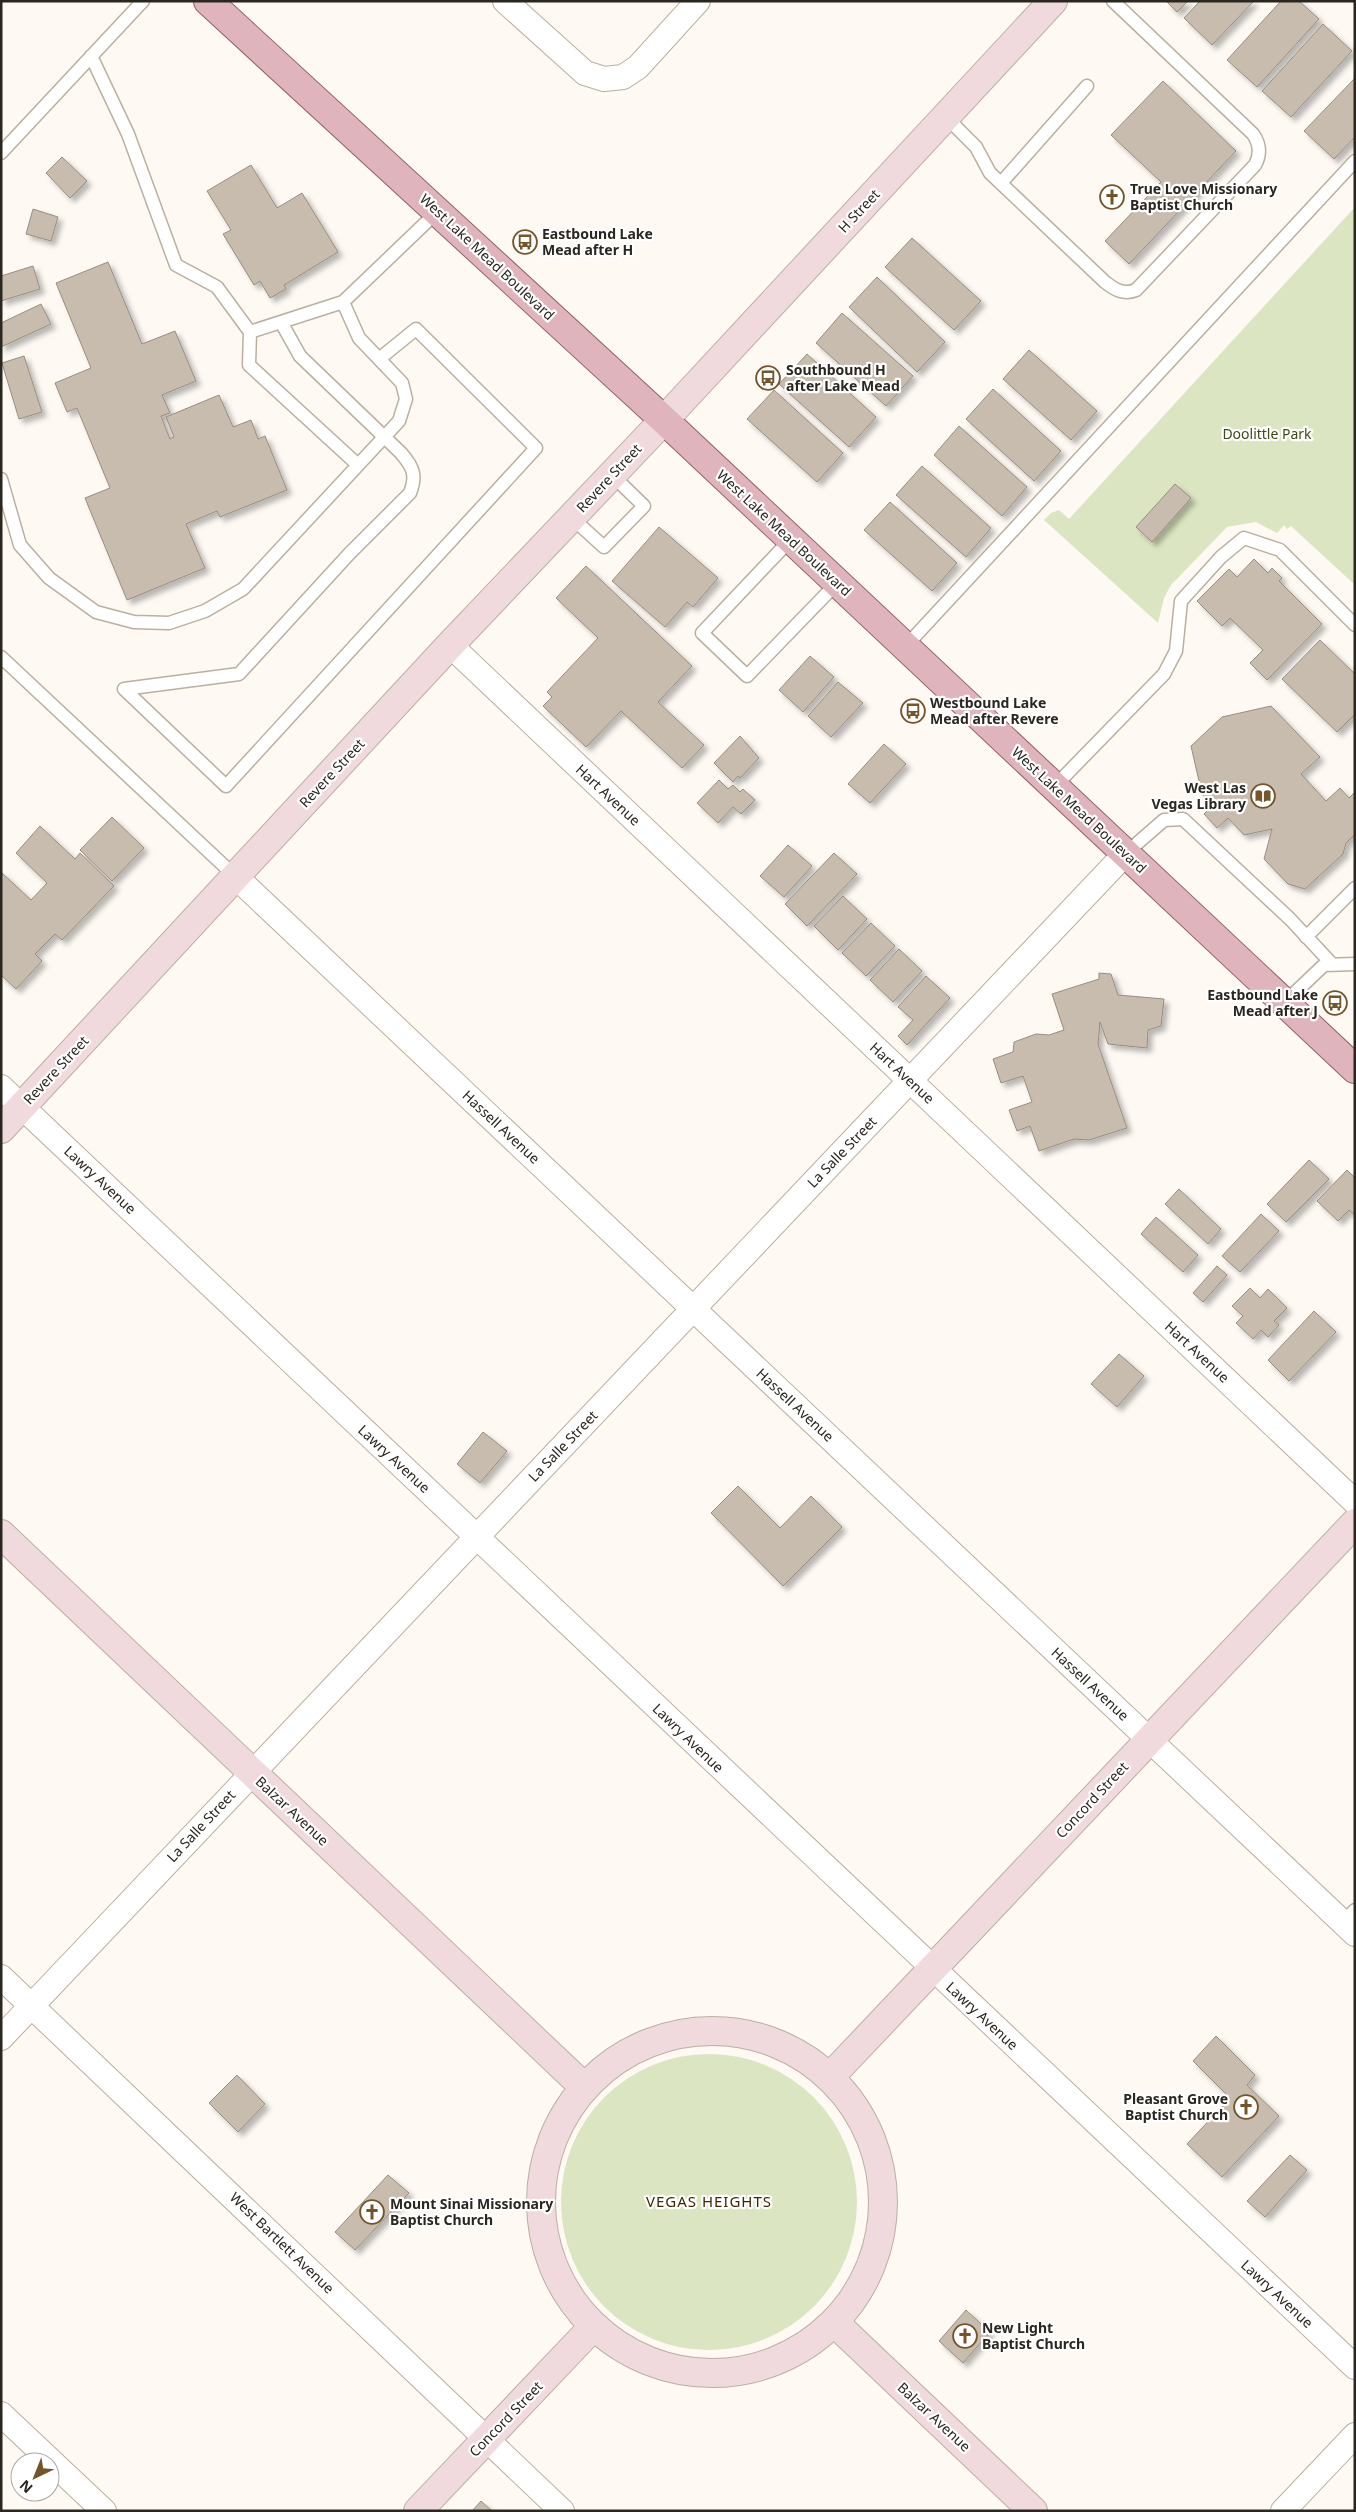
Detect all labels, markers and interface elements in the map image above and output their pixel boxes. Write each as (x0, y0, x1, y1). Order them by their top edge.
place label: True Love Missionary Baptist Church (1130, 179, 1277, 214)
church icon: True Love Missionary Baptist Church (1099, 184, 1125, 210)
street label: H Street (834, 185, 884, 237)
street label: West Lake Mead Boulevard (416, 189, 559, 324)
place label: Eastbound Lake Mead after H (542, 224, 653, 259)
bus stop icon: Eastbound Lake Mead after H (512, 229, 538, 255)
place label: Southbound H after Lake Mead (786, 360, 900, 395)
bus stop icon: Southbound H after Lake Mead (755, 365, 781, 391)
park label: Doolittle Park (1222, 424, 1312, 443)
street label: Revere Street (572, 439, 645, 516)
street label: West Lake Mead Boulevard (713, 465, 856, 600)
place label: Westbound Lake Mead after Revere (930, 693, 1059, 728)
bus stop icon: Westbound Lake Mead after Revere (900, 698, 926, 724)
street label: Revere Street (295, 734, 368, 811)
street label: West Lake Mead Boulevard (1008, 742, 1151, 877)
street label: Hart Avenue (572, 760, 645, 830)
place label: West Las Vegas Library (1151, 778, 1246, 813)
library icon: West Las Vegas Library (1250, 783, 1276, 809)
place label: Eastbound Lake Mead after J (1207, 985, 1318, 1020)
bus stop icon: Eastbound Lake Mead after J (1322, 990, 1348, 1016)
street label: Revere Street (19, 1031, 92, 1108)
street label: Hart Avenue (866, 1038, 939, 1108)
street label: Hassell Avenue (458, 1086, 544, 1168)
street label: La Salle Street (803, 1112, 881, 1191)
street label: Lawry Avenue (60, 1141, 141, 1218)
street label: Hart Avenue (1161, 1317, 1234, 1387)
street label: Hassell Avenue (752, 1364, 838, 1446)
street label: La Salle Street (524, 1406, 602, 1485)
street label: Lawry Avenue (354, 1420, 435, 1497)
street label: Hassell Avenue (1047, 1643, 1133, 1725)
street label: Lawry Avenue (649, 1699, 728, 1776)
street label: Concord Street (1051, 1757, 1132, 1842)
street label: Balzar Avenue (252, 1772, 333, 1850)
street label: La Salle Street (162, 1785, 239, 1866)
street label: Lawry Avenue (942, 1977, 1023, 2054)
place label: Pleasant Grove Baptist Church (1123, 2089, 1228, 2124)
church icon: Pleasant Grove Baptist Church (1233, 2094, 1259, 2120)
street label: West Bartlett Avenue (226, 2188, 339, 2298)
district label: VEGAS HEIGHTS (646, 2191, 772, 2211)
place label: Mount Sinai Missionary Baptist Church (390, 2194, 553, 2229)
church icon: Mount Sinai Missionary Baptist Church (359, 2199, 385, 2225)
street label: Lawry Avenue (1237, 2255, 1318, 2332)
place label: New Light Baptist Church (982, 2318, 1085, 2353)
church icon: New Light Baptist Church (952, 2323, 978, 2349)
street label: Concord Street (465, 2377, 547, 2460)
street label: Balzar Avenue (894, 2378, 975, 2456)
north arrow (10, 2452, 60, 2502)
text: N (15, 2476, 36, 2498)

